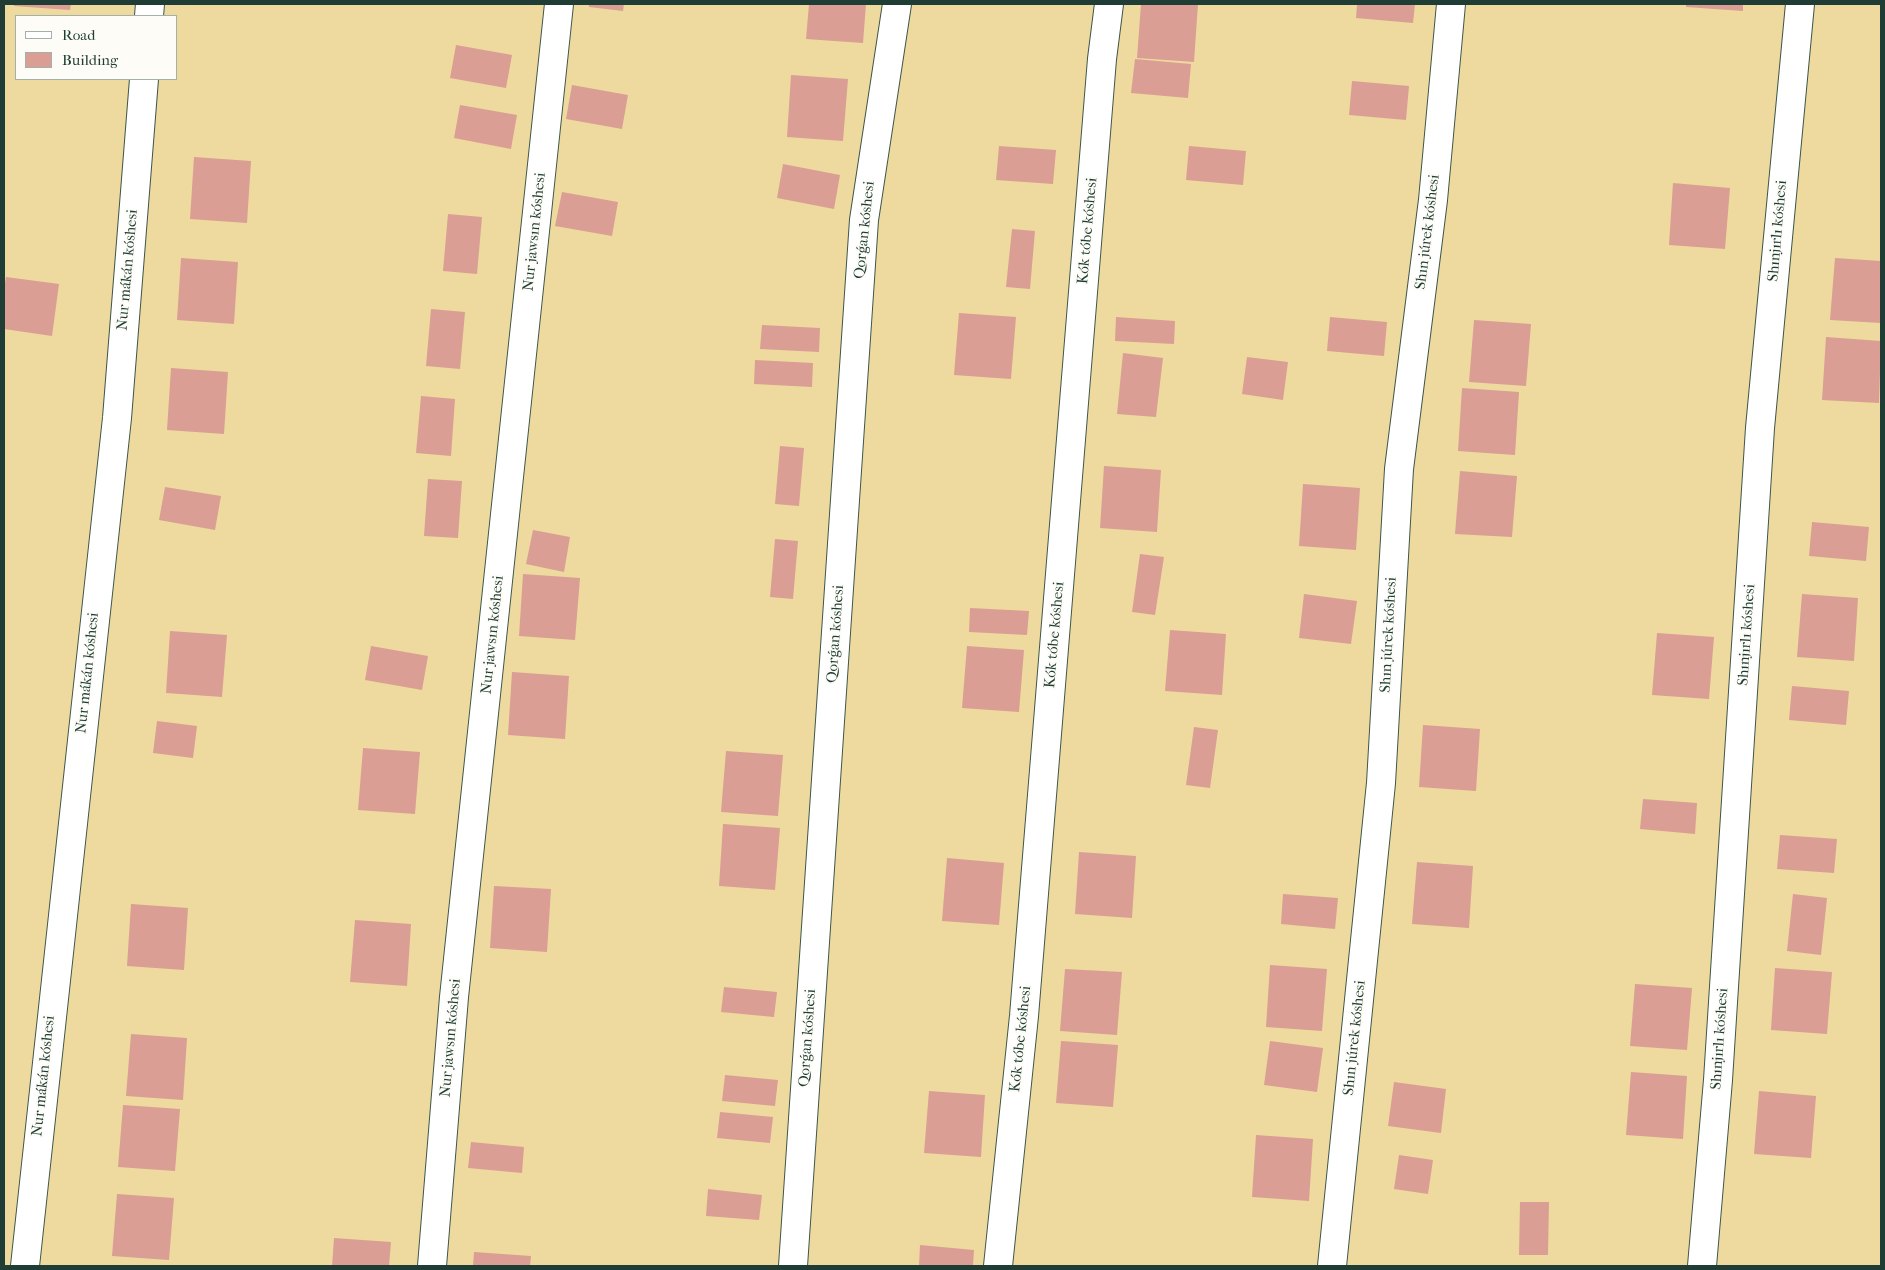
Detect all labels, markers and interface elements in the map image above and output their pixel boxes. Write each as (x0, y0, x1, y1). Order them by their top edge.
legend (15, 15, 178, 80)
text: Road (62, 26, 95, 44)
text: Building (62, 51, 118, 69)
street label: Nur jawsın kóshesi (520, 172, 550, 292)
street label: Shın júrek kóshesi (1412, 173, 1444, 291)
street label: Kók tóbe kóshesi (1074, 177, 1102, 285)
street label: Shınjırlı kóshesi (1765, 179, 1791, 283)
street label: Qorǵan kóshesi (851, 180, 879, 280)
street label: Nur mákán kóshesi (114, 209, 142, 331)
street label: Nur jawsın kóshesi (478, 575, 508, 695)
street label: Shın júrek kóshesi (1377, 577, 1401, 693)
street label: Kók tóbe kóshesi (1041, 581, 1069, 689)
street label: Qorǵan kóshesi (824, 584, 848, 684)
street label: Shınjırlı kóshesi (1734, 584, 1760, 686)
street label: Nur mákán kóshesi (73, 612, 103, 734)
street label: Nur jawsın kóshesi (437, 978, 465, 1098)
street label: Shın júrek kóshesi (1340, 979, 1370, 1097)
street label: Kók tóbe kóshesi (1006, 985, 1036, 1093)
street label: Qorǵan kóshesi (796, 988, 820, 1088)
street label: Shınjırlı kóshesi (1707, 988, 1733, 1090)
street label: Nur mákán kóshesi (29, 1015, 59, 1137)

